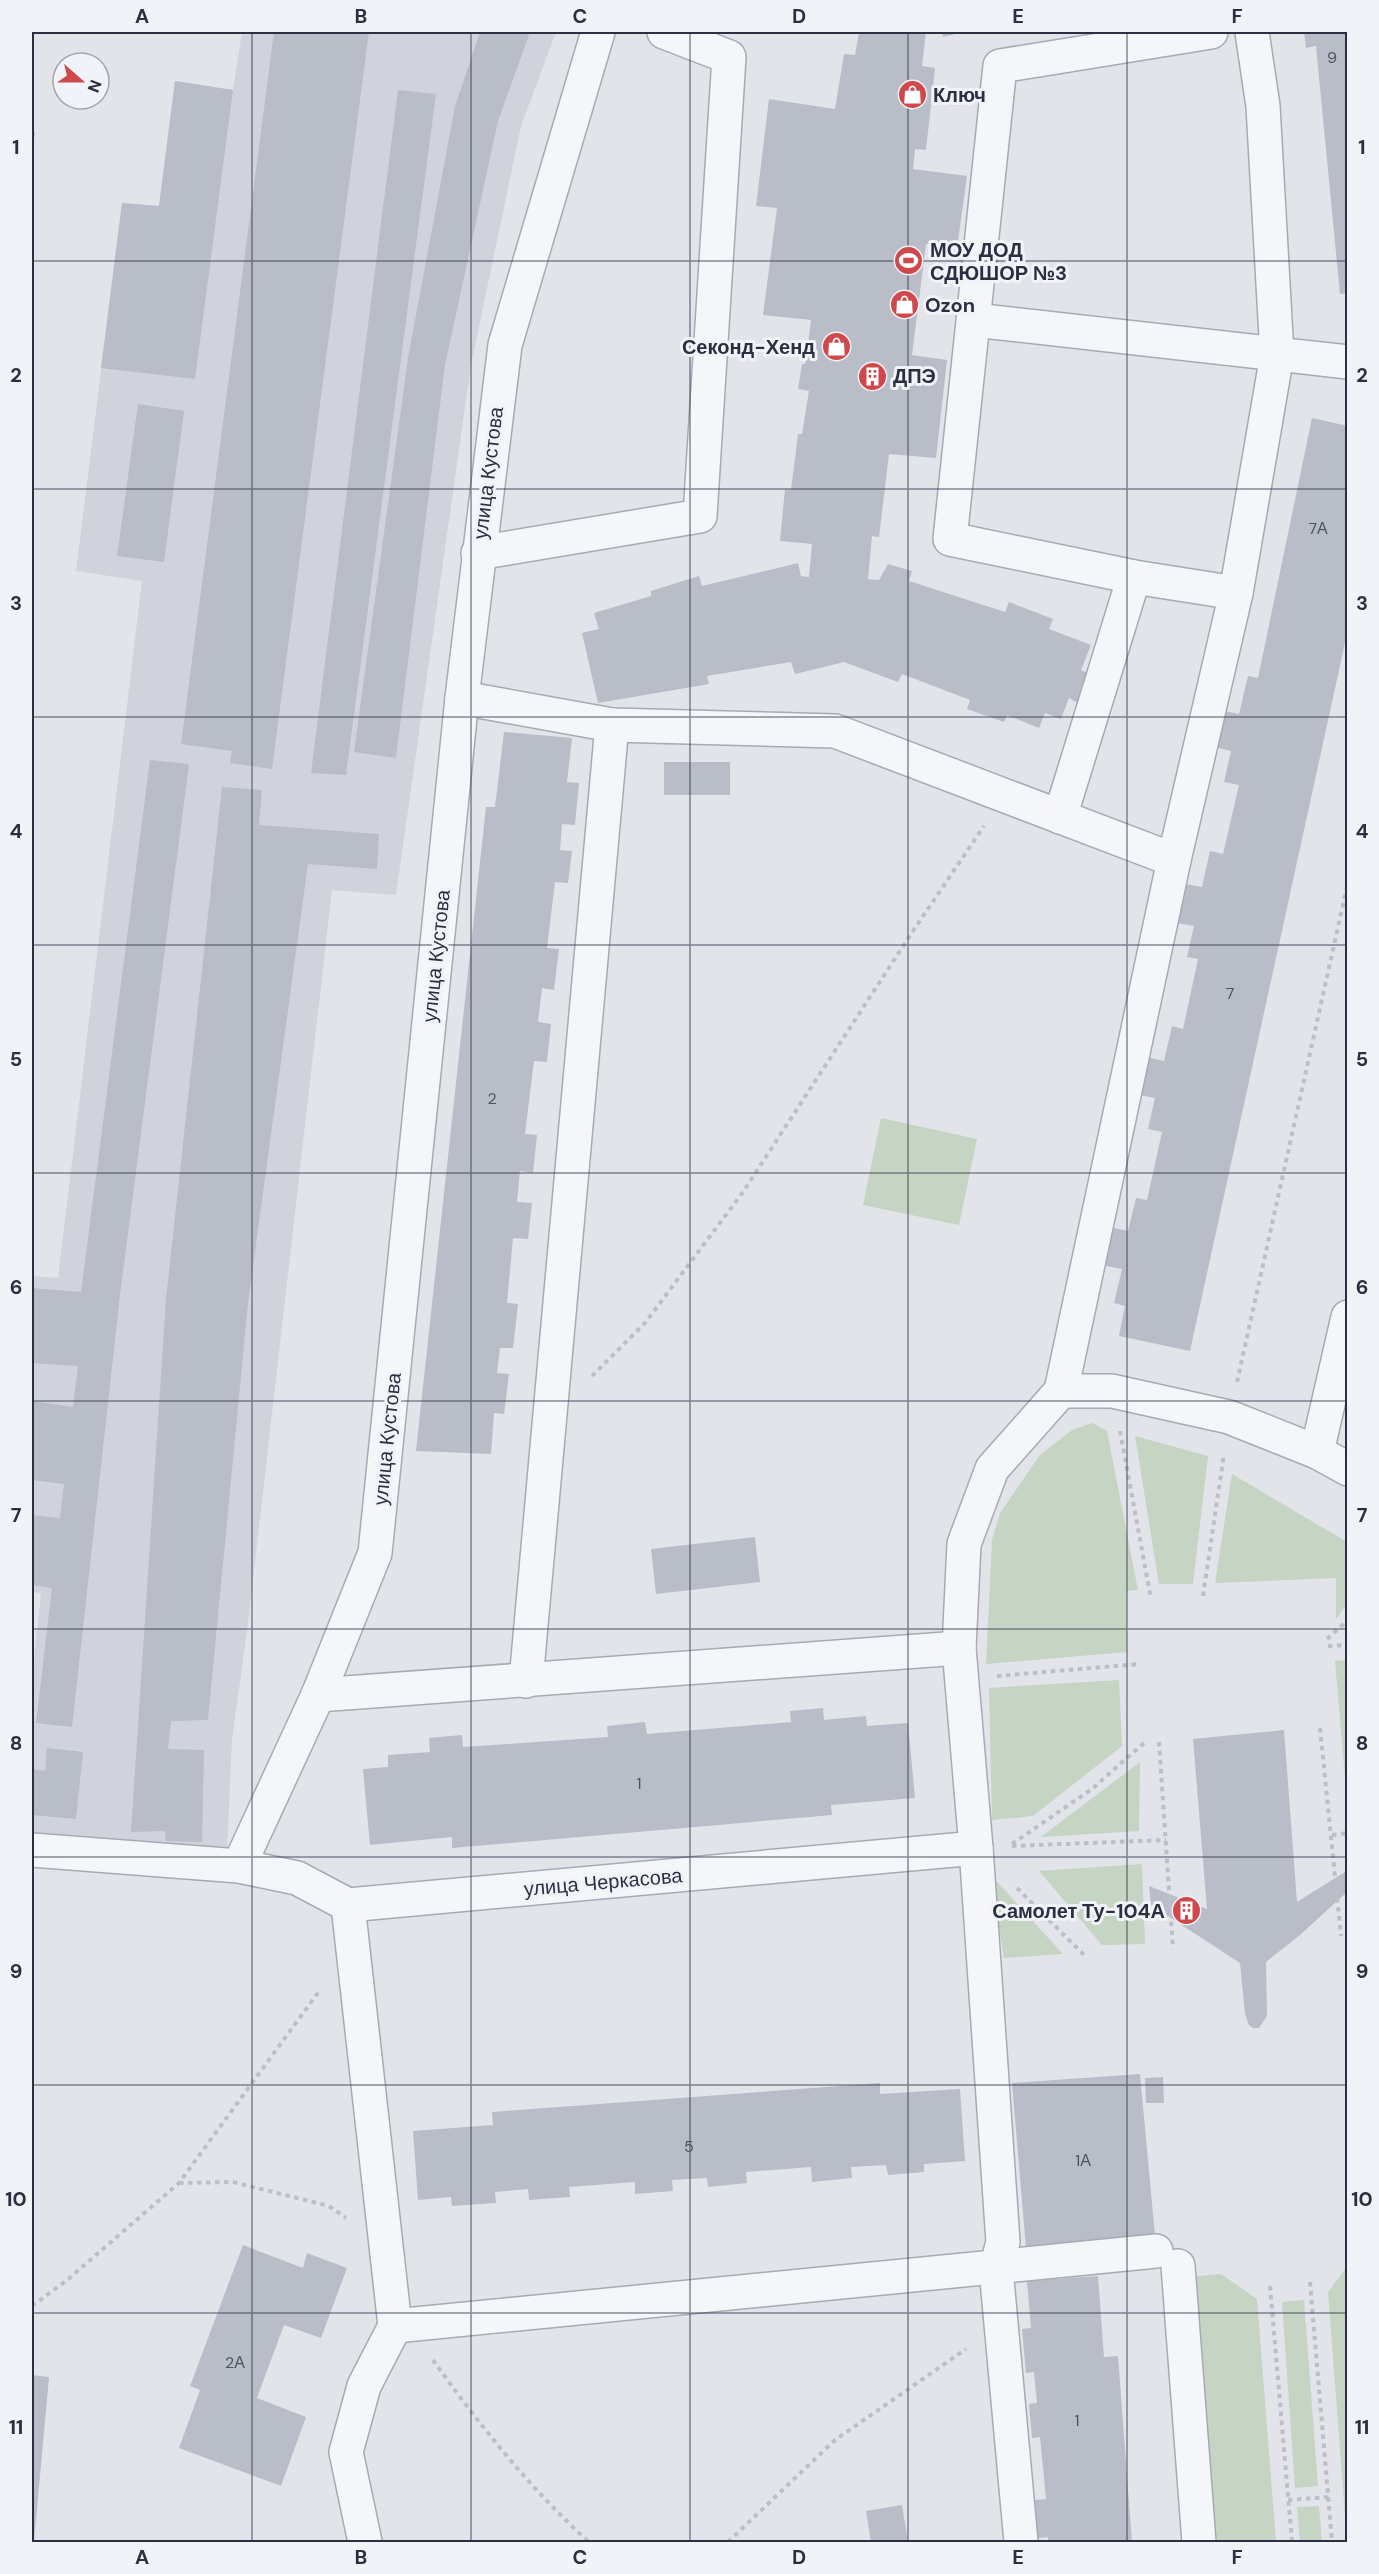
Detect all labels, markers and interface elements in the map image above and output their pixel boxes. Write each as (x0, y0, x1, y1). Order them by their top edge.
text: A (135, 3, 149, 29)
text: B (355, 3, 367, 29)
text: C (573, 3, 587, 29)
text: D (792, 3, 806, 29)
text: E (1012, 3, 1024, 29)
text: F (1231, 3, 1243, 29)
house number: 9 (1327, 47, 1337, 68)
north arrow (51, 51, 111, 111)
text: N (83, 77, 106, 95)
shop icon: Ключ (896, 79, 928, 111)
place label: Ключ (933, 82, 986, 108)
text: 1 (12, 134, 20, 160)
text: 1 (1358, 134, 1366, 160)
place label: МОУ ДОД СДЮШОР №3 (930, 237, 1067, 286)
sports icon: МОУ ДОД СДЮШОР №3 (893, 245, 925, 277)
shop icon: Ozon (888, 289, 920, 321)
place label: Ozon (925, 292, 975, 318)
shop icon: Секонд-Хенд (820, 331, 852, 363)
place label: Секонд-Хенд (682, 334, 815, 360)
building icon: ДПЭ (856, 360, 888, 392)
text: 2 (10, 362, 22, 388)
text: 2 (1356, 362, 1368, 388)
place label: ДПЭ (893, 363, 936, 389)
street label: улица Кустова (467, 404, 509, 541)
house number: 7А (1308, 518, 1328, 539)
text: 3 (10, 590, 22, 616)
text: 3 (1356, 590, 1368, 616)
text: 4 (10, 818, 23, 844)
text: 4 (1356, 818, 1369, 844)
street label: улица Кустова (416, 887, 456, 1024)
house number: 7 (1226, 983, 1234, 1004)
text: 5 (10, 1046, 22, 1072)
text: 5 (1356, 1046, 1368, 1072)
house number: 2 (487, 1088, 497, 1109)
text: 6 (10, 1274, 22, 1300)
text: 6 (1356, 1274, 1368, 1300)
street label: улица Кустова (367, 1370, 407, 1507)
text: 7 (11, 1502, 22, 1528)
text: 7 (1357, 1502, 1368, 1528)
text: 8 (10, 1730, 22, 1756)
text: 8 (1356, 1730, 1368, 1756)
house number: 1 (637, 1773, 642, 1794)
street label: улица Черкасова (523, 1862, 684, 1902)
building icon: Самолет Ту-104А (1170, 1895, 1202, 1927)
place label: Самолет Ту-104А (992, 1898, 1165, 1924)
text: 9 (10, 1958, 22, 1984)
text: 9 (1356, 1958, 1368, 1984)
house number: 5 (684, 2136, 694, 2157)
house number: 1А (1075, 2150, 1091, 2171)
text: 10 (5, 2186, 27, 2212)
text: 10 (1351, 2186, 1373, 2212)
house number: 2А (225, 2352, 245, 2373)
house number: 1 (1075, 2410, 1080, 2431)
text: 11 (9, 2414, 23, 2440)
text: 11 (1355, 2414, 1369, 2440)
text: A (135, 2544, 149, 2570)
text: B (355, 2544, 367, 2570)
text: C (573, 2544, 587, 2570)
text: D (792, 2544, 806, 2570)
text: E (1012, 2544, 1024, 2570)
text: F (1231, 2544, 1243, 2570)

